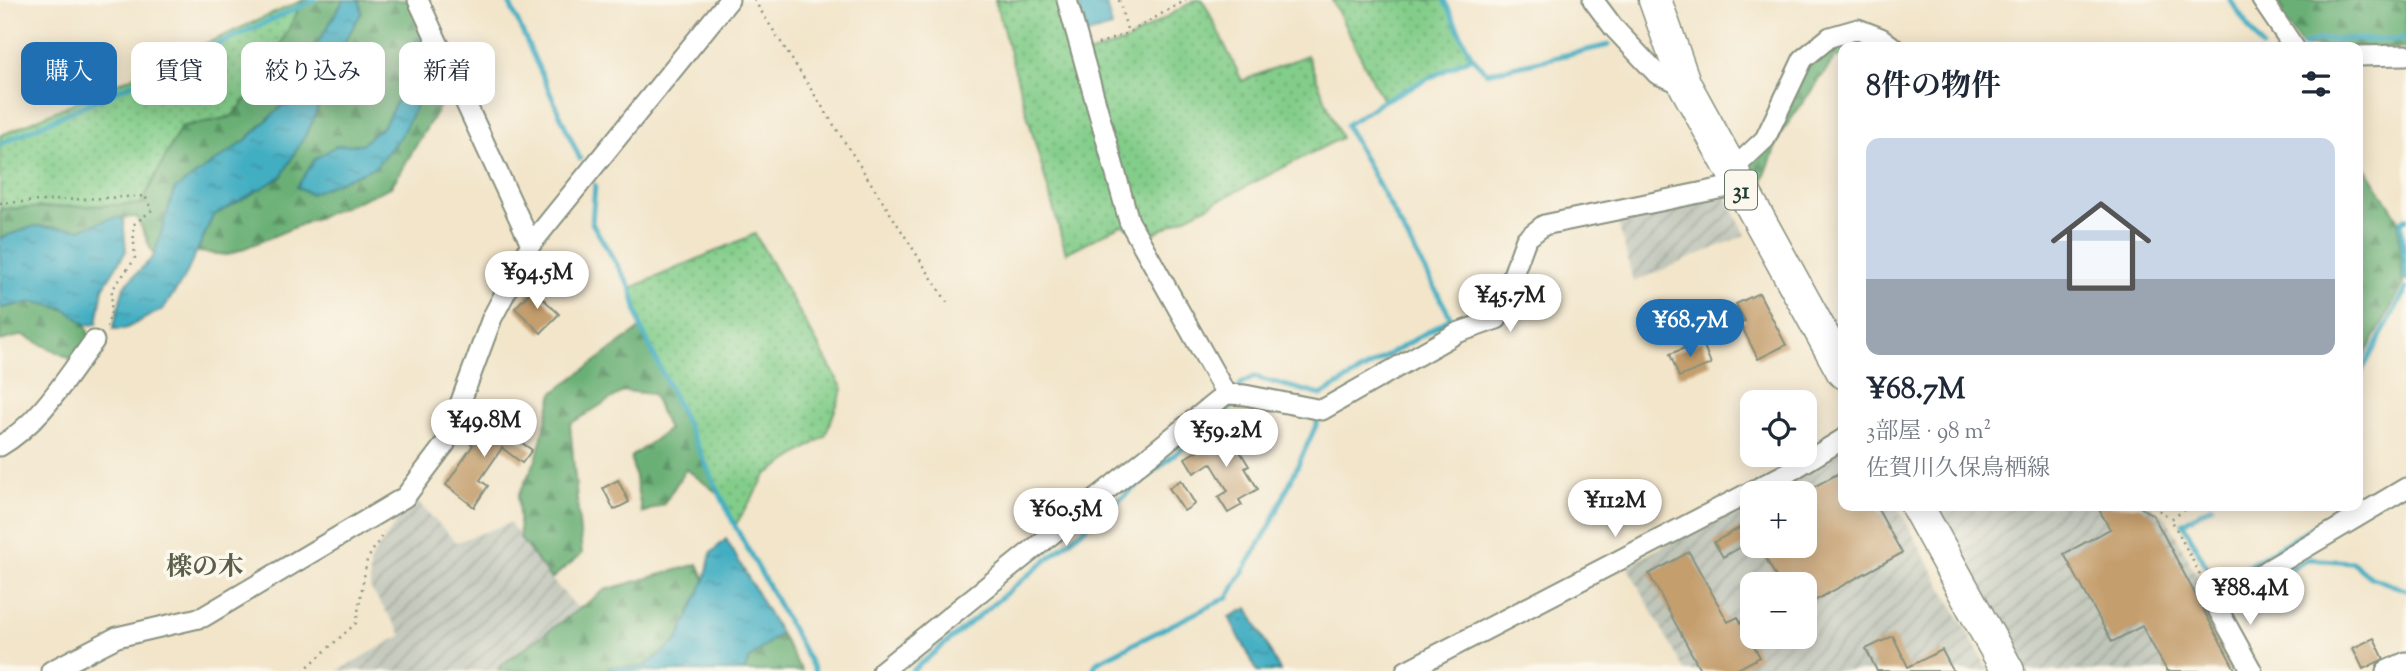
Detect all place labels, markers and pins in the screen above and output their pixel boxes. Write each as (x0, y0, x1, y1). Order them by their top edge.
pin: ¥94.5M (480, 252, 594, 311)
pin: ¥45.7M (1453, 274, 1567, 334)
pin: ¥68.7M (1633, 300, 1747, 359)
pin: ¥49.8M (427, 400, 541, 459)
pin: ¥59.2M (1169, 410, 1283, 469)
pin: ¥112M (1566, 480, 1664, 539)
pin: ¥60.5M (1009, 489, 1123, 548)
pin: ¥88.4M (2193, 568, 2307, 627)

